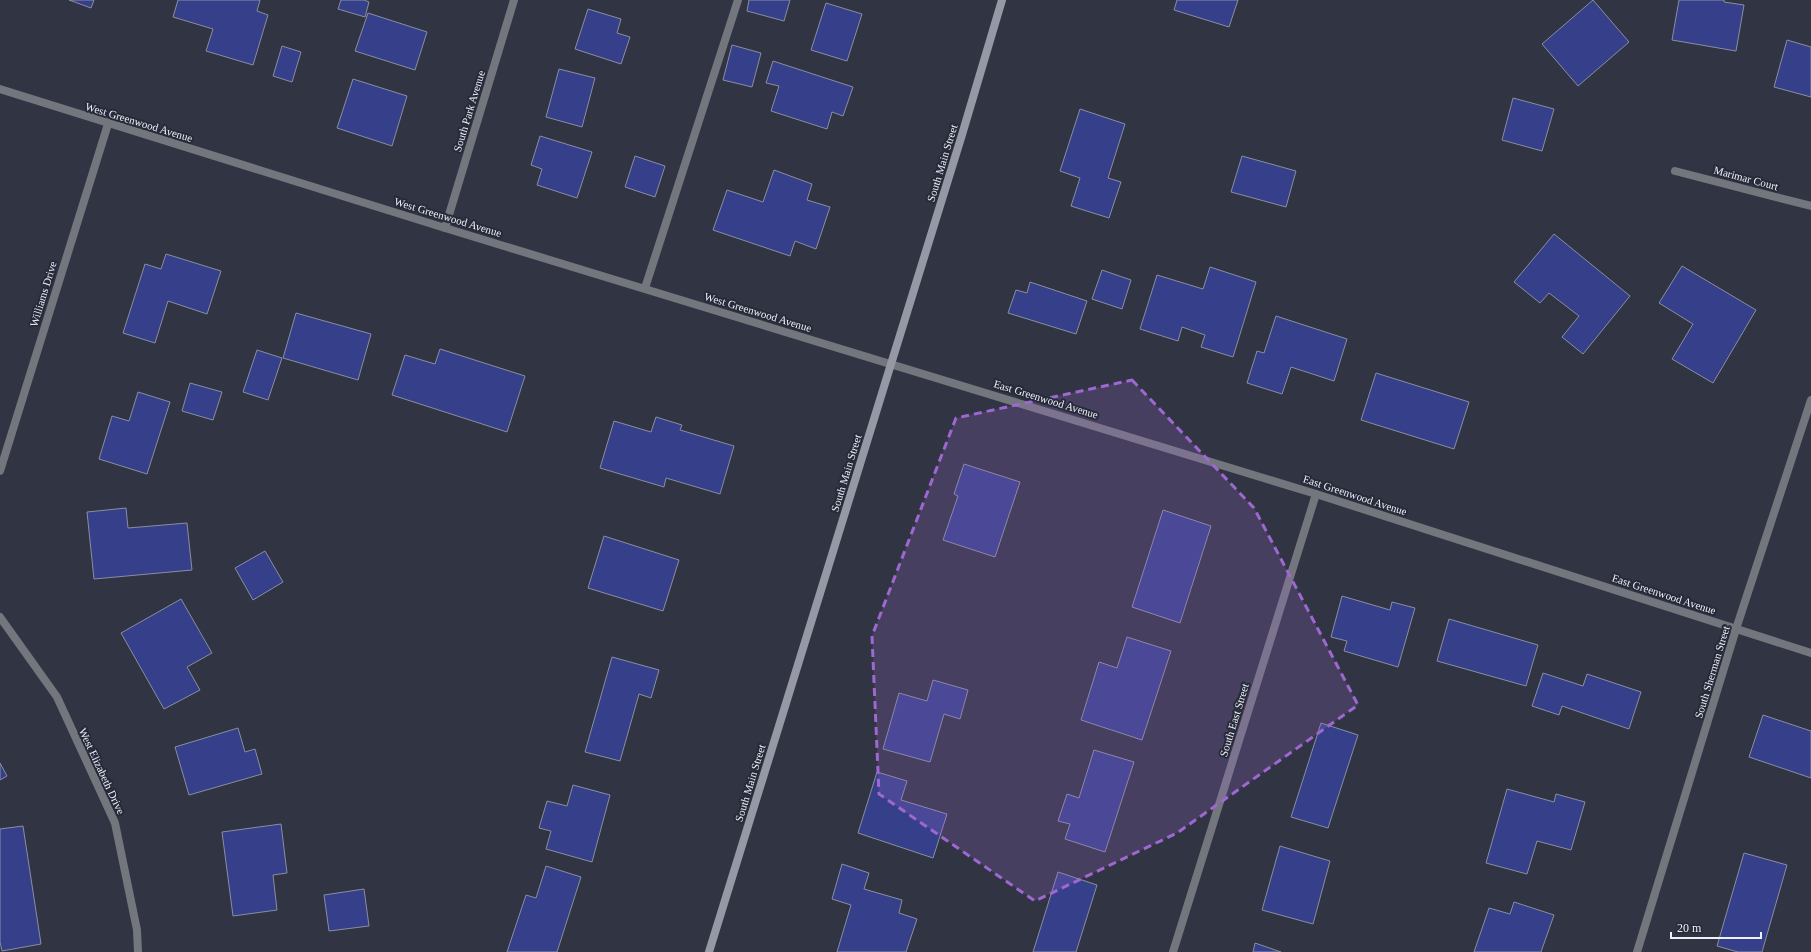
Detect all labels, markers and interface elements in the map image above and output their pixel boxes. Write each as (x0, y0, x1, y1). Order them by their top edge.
street label: South Park Avenue (451, 69, 487, 153)
street label: West Greenwood Avenue (84, 100, 194, 144)
street label: South Main Street (925, 123, 959, 203)
street label: Marimar Court (1712, 164, 1780, 192)
street label: West Greenwood Avenue (393, 195, 503, 239)
street label: Williams Drive (27, 260, 59, 328)
street label: West Greenwood Avenue (703, 290, 813, 334)
street label: East Greenwood Avenue (992, 377, 1100, 421)
street label: South Main Street (829, 433, 863, 513)
street label: East Greenwood Avenue (1302, 473, 1409, 518)
street label: East Greenwood Avenue (1611, 572, 1718, 617)
street label: South Sherman Street (1692, 624, 1732, 720)
street label: South East Street (1217, 682, 1251, 758)
street label: West Elizabeth Drive (77, 726, 127, 816)
street label: South Main Street (733, 743, 767, 823)
scale bar (1671, 914, 1761, 940)
text: 20 m (1677, 921, 1702, 935)

